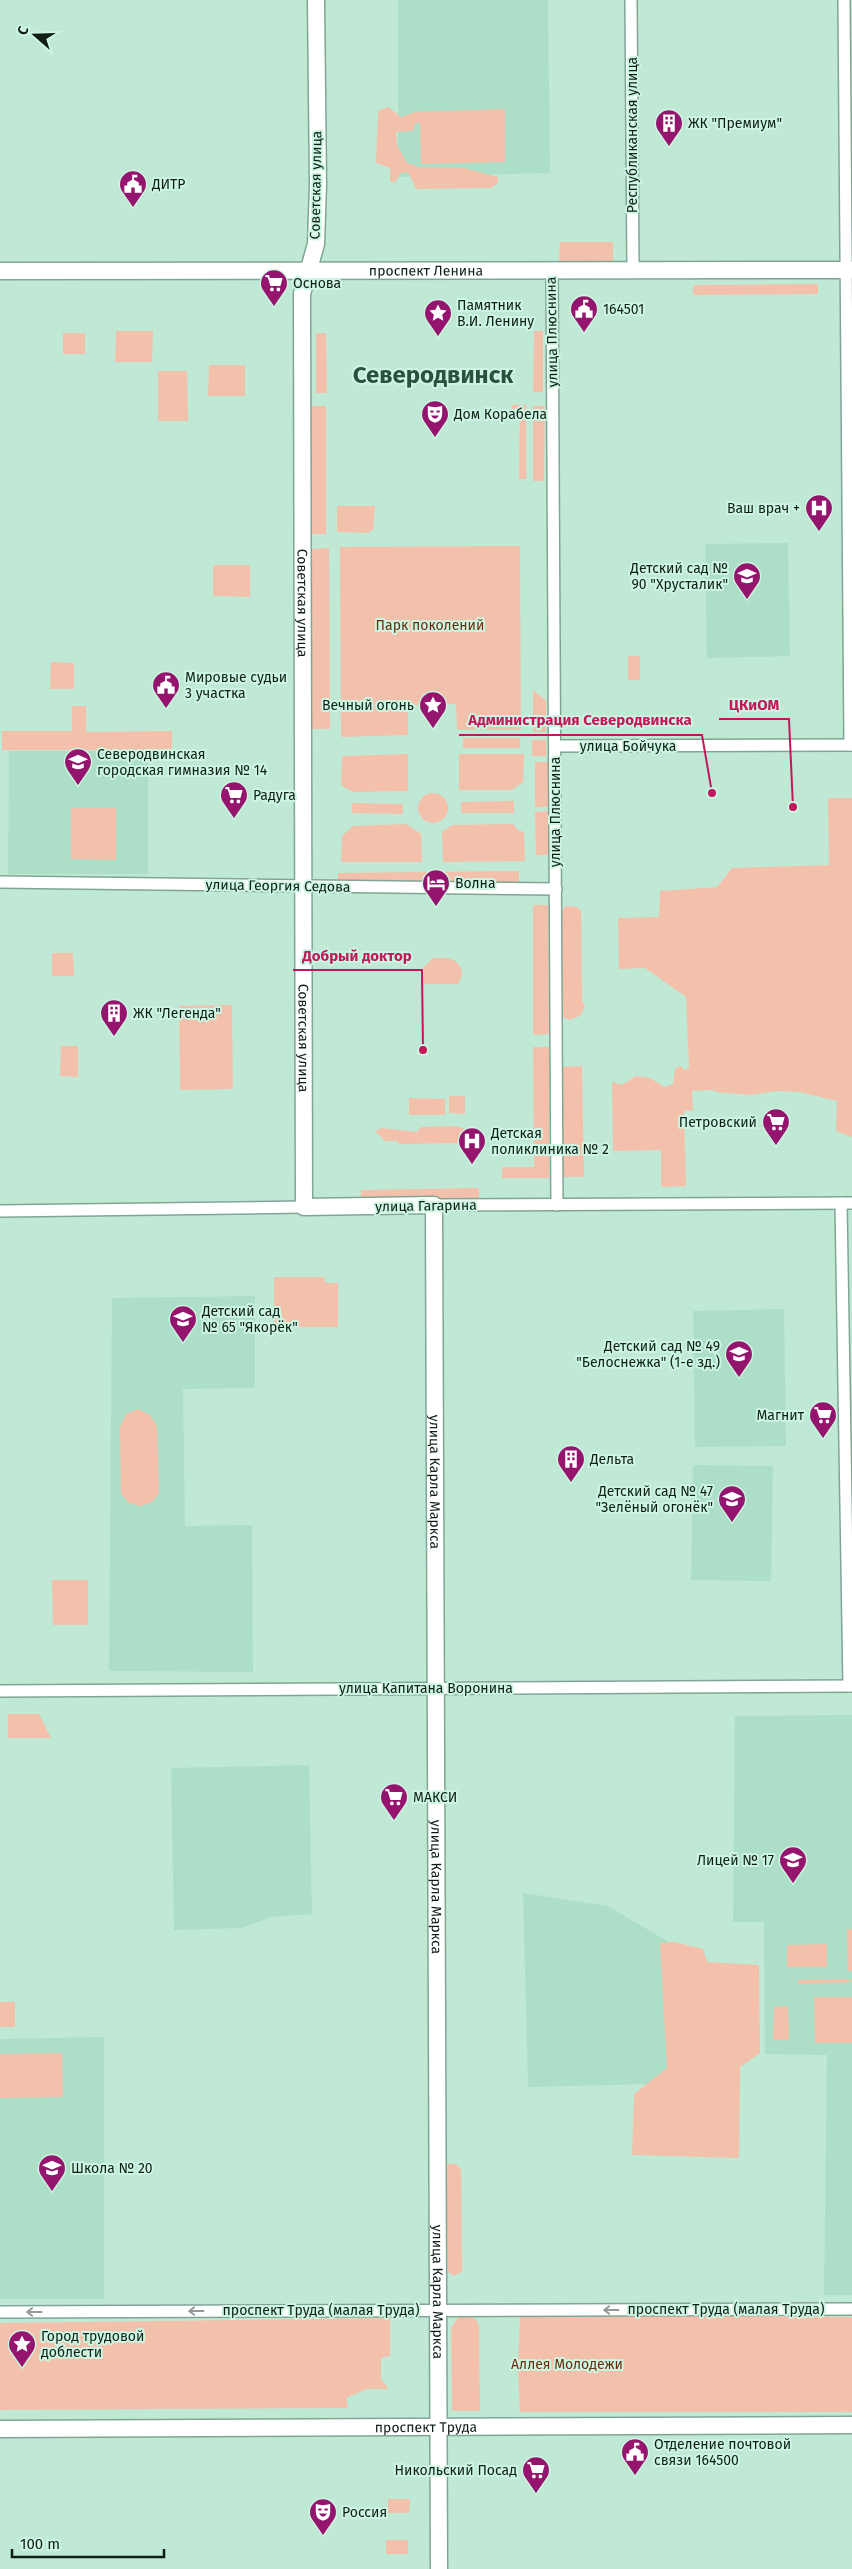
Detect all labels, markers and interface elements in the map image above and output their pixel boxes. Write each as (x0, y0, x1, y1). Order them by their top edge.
north arrow (10, 10, 60, 60)
text: С (14, 24, 33, 37)
street label: Республиканская улица (624, 57, 641, 213)
building icon: ЖК "Премиум" (654, 108, 684, 147)
place label: ЖК "Премиум" (688, 115, 782, 132)
street label: Советская улица (307, 131, 325, 239)
public building icon: ДИТР (118, 169, 148, 208)
place label: ДИТР (151, 176, 186, 193)
street label: проспект Ленина (369, 262, 483, 279)
supermarket icon: Основа (259, 268, 289, 307)
place label: Основа (293, 275, 341, 292)
street label: улица Плюснина (543, 277, 561, 387)
public building icon: 164501 (569, 294, 599, 333)
place label: Памятник В.И. Ленину (457, 297, 534, 330)
place icon: Памятник В.И. Ленину (423, 298, 453, 337)
place label: 164501 (603, 301, 644, 318)
district label: Северодвинск (353, 361, 514, 389)
theatre icon: Дом Корабела (420, 399, 450, 438)
place label: Дом Корабела (453, 406, 547, 423)
hospital icon: Ваш врач + (804, 493, 834, 532)
place label: Ваш врач + (727, 500, 800, 517)
street label: Советская улица (294, 549, 311, 657)
place label: Детский сад № 90 "Хрусталик" (629, 560, 728, 593)
school or university icon: Детский сад № 90 "Хрусталик" (732, 561, 762, 600)
park label: Парк поколений (376, 617, 484, 634)
place label: Мировые судьи 3 участка (185, 669, 287, 702)
public building icon: Мировые судьи 3 участка (151, 670, 181, 709)
callout: ЦКиОМ (719, 689, 789, 719)
place icon: Вечный огонь (418, 690, 448, 729)
text: ЦКиОМ (729, 696, 779, 714)
place label: Вечный огонь (322, 697, 414, 714)
callout: Администрация Северодвинска (459, 705, 702, 735)
text: Администрация Северодвинска (467, 711, 692, 729)
street label: улица Бойчука (580, 738, 676, 755)
place label: Северодвинская городская гимназия № 14 (97, 746, 268, 779)
school or university icon: Северодвинская городская гимназия № 14 (63, 747, 93, 786)
street label: улица Плюснина (547, 757, 564, 867)
supermarket icon: Радуга (219, 780, 249, 819)
place label: Радуга (253, 787, 296, 804)
hotel icon: Волна (421, 868, 451, 907)
place label: Волна (455, 875, 496, 892)
street label: улица Георгия Седова (205, 876, 351, 896)
callout: Добрый доктор (293, 940, 422, 970)
text: Добрый доктор (301, 947, 412, 965)
street label: Советская улица (295, 984, 312, 1092)
building icon: ЖК "Легенда" (99, 998, 129, 1037)
place label: ЖК "Легенда" (133, 1005, 221, 1022)
supermarket icon: Петровский (761, 1107, 791, 1146)
place label: Петровский (679, 1114, 757, 1131)
place label: Детская поликлиника № 2 (490, 1125, 609, 1158)
hospital icon: Детская поликлиника № 2 (457, 1126, 487, 1165)
street label: улица Гагарина (375, 1197, 477, 1215)
place label: Детский сад № 65 "Якорёк" (201, 1303, 298, 1336)
school or university icon: Детский сад № 65 "Якорёк" (168, 1304, 198, 1343)
place label: Детский сад № 49 "Белоснежка" (1-е зд.) (576, 1338, 720, 1371)
school or university icon: Детский сад № 49 "Белоснежка" (1-е зд.) (724, 1339, 754, 1378)
supermarket icon: Магнит (808, 1400, 838, 1439)
place label: Магнит (756, 1407, 805, 1424)
street label: улица Карла Маркса (426, 1415, 444, 1549)
building icon: Дельта (556, 1444, 586, 1483)
place label: Дельта (589, 1451, 634, 1468)
place label: Детский сад № 47 "Зелёный огонёк" (595, 1483, 713, 1516)
school or university icon: Детский сад № 47 "Зелёный огонёк" (717, 1484, 747, 1523)
street label: улица Капитана Воронина (339, 1680, 513, 1697)
supermarket icon: МАКСИ (379, 1782, 409, 1821)
place label: МАКСИ (413, 1789, 457, 1806)
street label: улица Карла Маркса (428, 1820, 445, 1954)
school or university icon: Лицей № 17 (778, 1845, 808, 1884)
place label: Лицей № 17 (697, 1852, 774, 1869)
school or university icon: Школа № 20 (37, 2153, 67, 2192)
place label: Школа № 20 (71, 2160, 153, 2177)
street label: улица Карла Маркса (429, 2225, 447, 2359)
street label: проспект Труда (малая Труда) (628, 2301, 824, 2318)
street label: проспект Труда (малая Труда) (223, 2302, 419, 2319)
one-way arrow (603, 2305, 620, 2315)
one-way arrow (188, 2306, 204, 2316)
one-way arrow (26, 2307, 42, 2316)
place label: Город трудовой доблести (41, 2328, 144, 2361)
place icon: Город трудовой доблести (7, 2329, 37, 2368)
park label: Аллея Молодежи (511, 2356, 623, 2373)
street label: проспект Труда (375, 2418, 477, 2436)
place label: Отделение почтовой связи 164500 (654, 2436, 791, 2469)
public building icon: Отделение почтовой связи 164500 (620, 2437, 650, 2476)
supermarket icon: Никольский Посад (521, 2455, 551, 2494)
place label: Никольский Посад (395, 2462, 517, 2479)
theatre icon: Россия (308, 2497, 338, 2536)
place label: Россия (342, 2504, 387, 2521)
scale bar (12, 2526, 165, 2558)
text: 100 m (20, 2535, 60, 2553)

